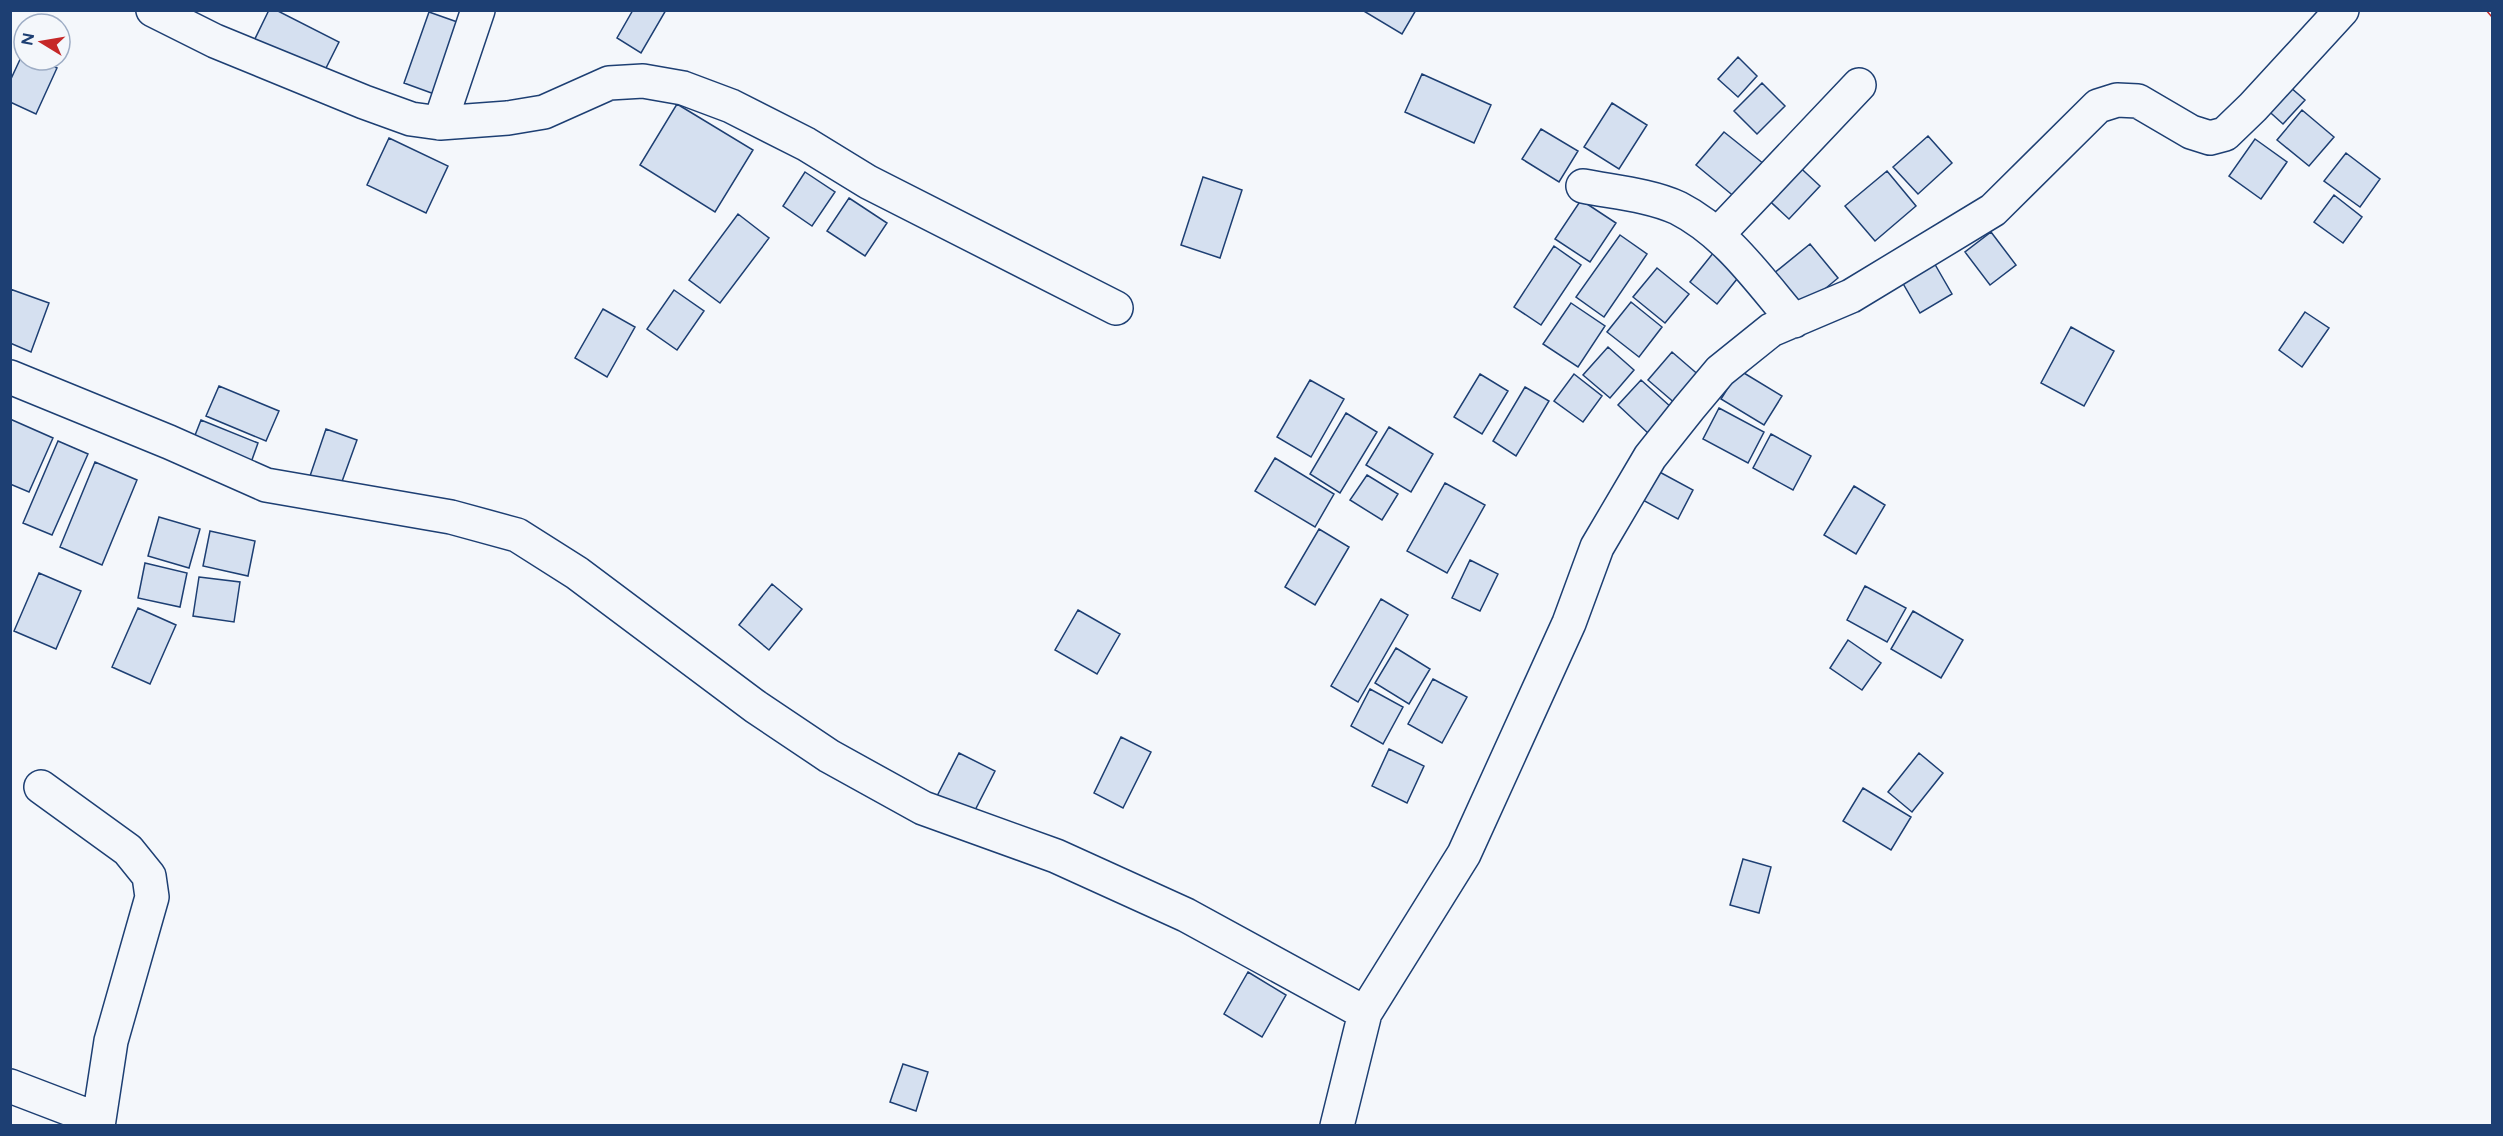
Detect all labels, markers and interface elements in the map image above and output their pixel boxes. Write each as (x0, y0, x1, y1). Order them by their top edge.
north arrow (12, 12, 72, 72)
text: N (17, 31, 38, 47)

